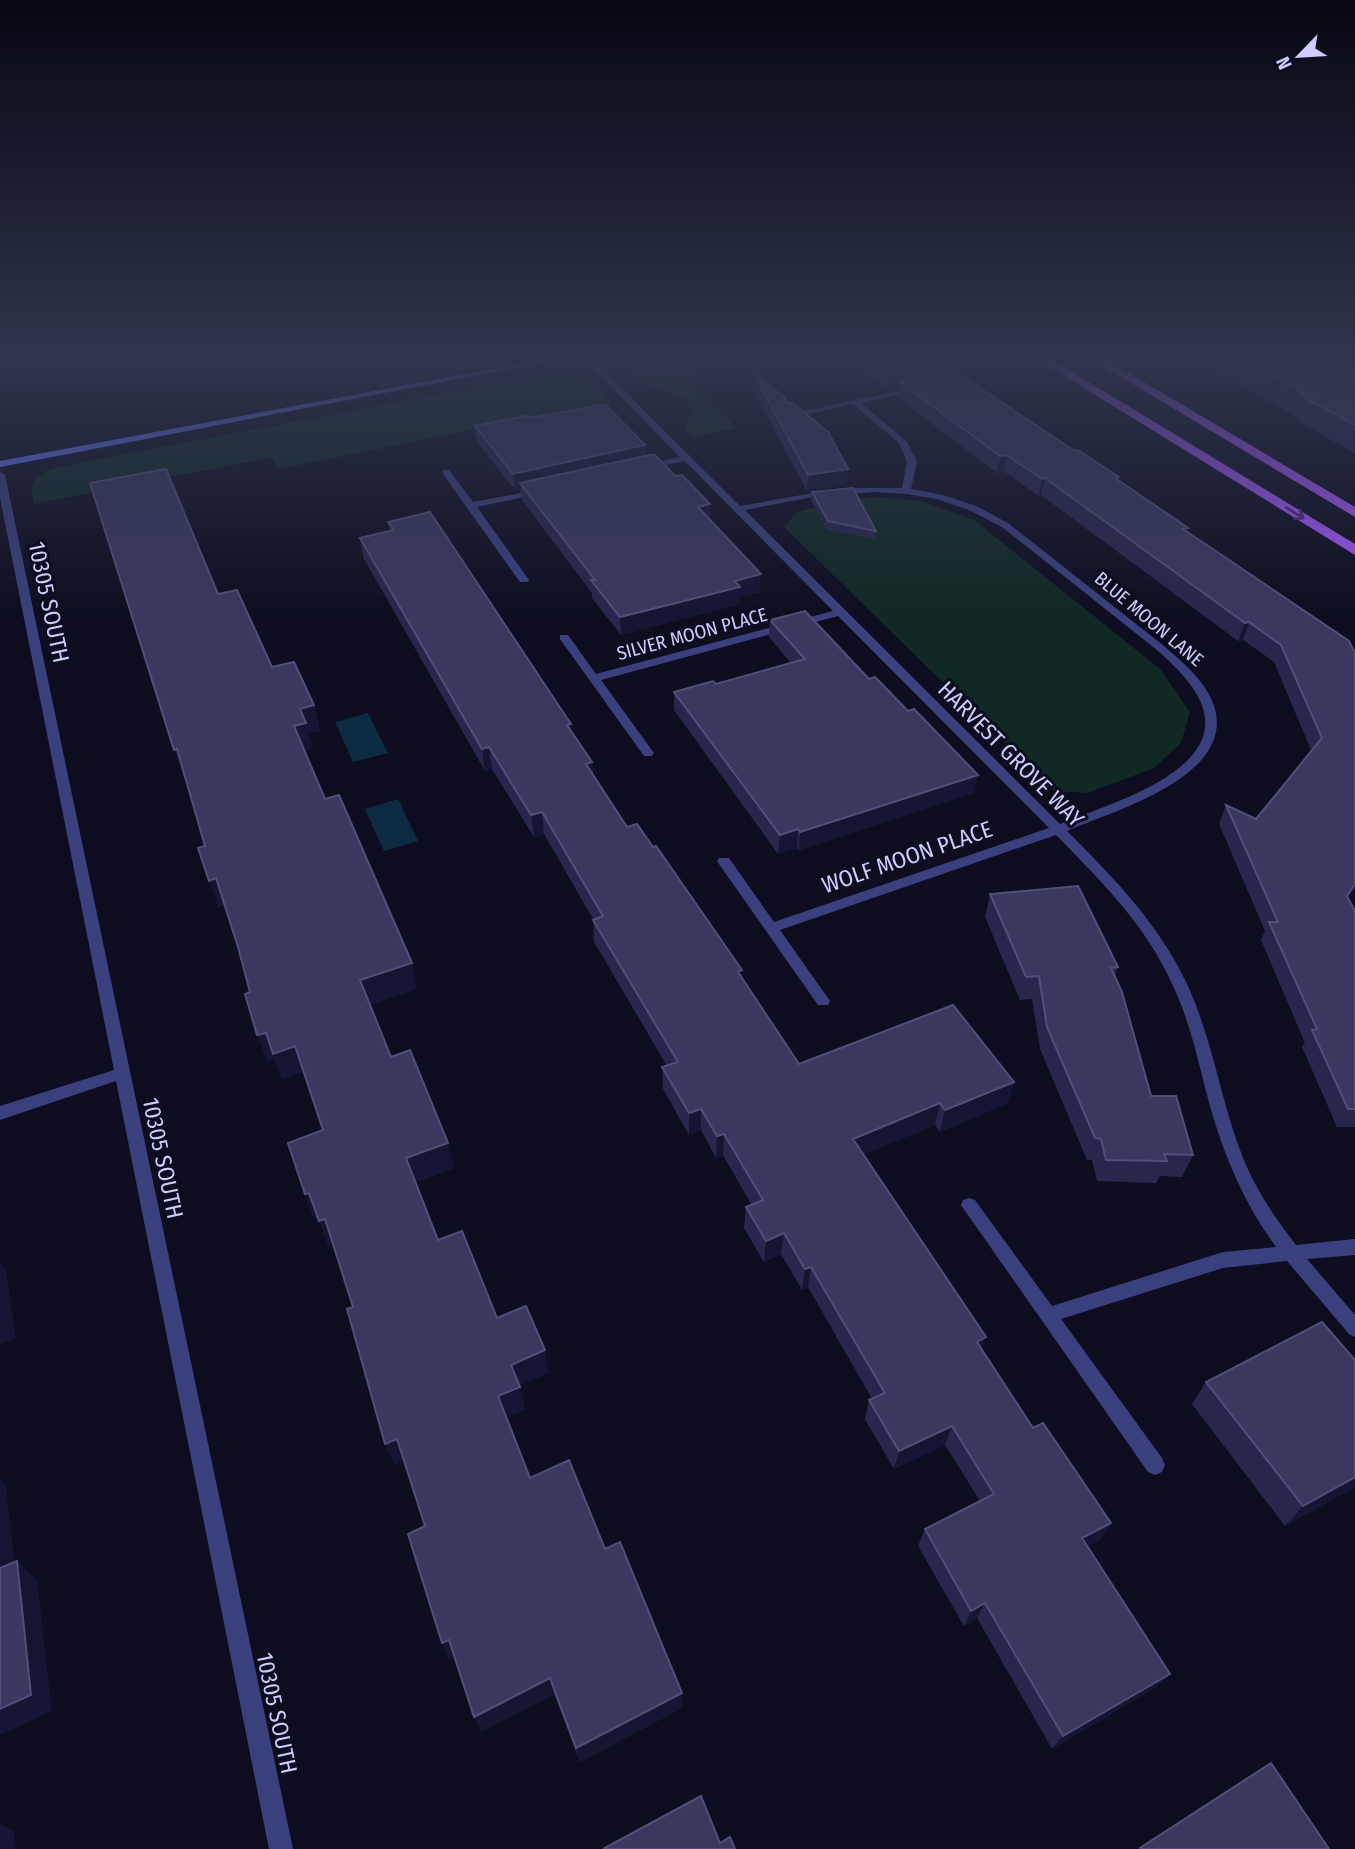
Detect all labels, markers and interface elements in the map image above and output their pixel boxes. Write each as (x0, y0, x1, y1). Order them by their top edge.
north arrow (1264, 21, 1334, 91)
text: N (1271, 53, 1297, 73)
one-way arrow (1284, 507, 1304, 521)
street label: 10305 SOUTH (23, 539, 75, 665)
street label: BLUE MOON LANE (1090, 567, 1208, 671)
street label: SILVER MOON PLACE (614, 603, 770, 665)
street label: HARVEST GROVE WAY (932, 675, 1090, 833)
street label: WOLF MOON PLACE (818, 815, 996, 899)
street label: 10305 SOUTH (137, 1095, 189, 1221)
street label: 10305 SOUTH (251, 1650, 303, 1776)

